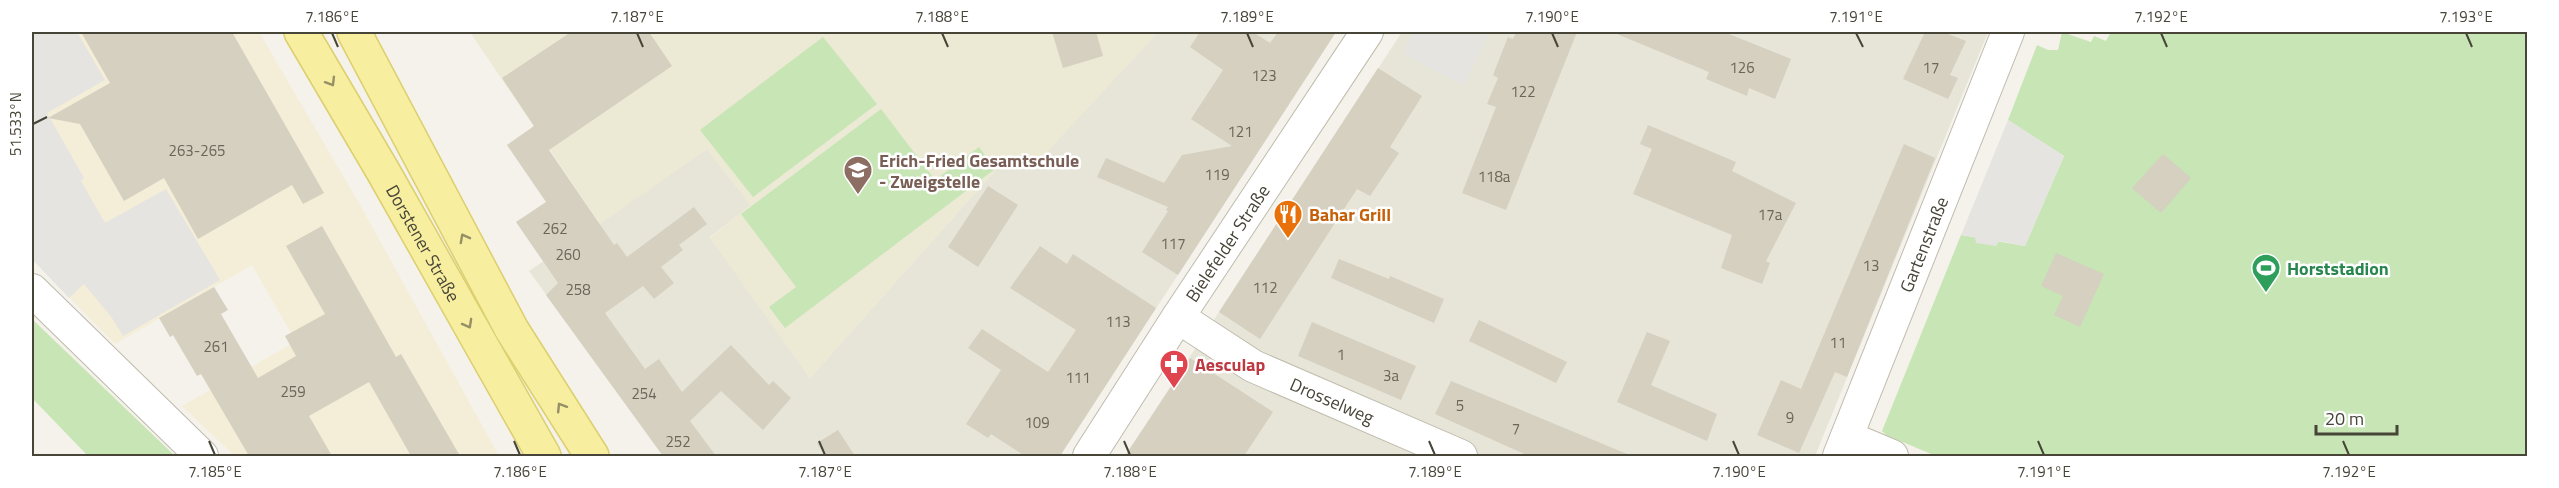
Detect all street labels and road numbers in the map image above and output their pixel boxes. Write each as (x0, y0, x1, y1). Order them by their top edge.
street label: Dorstener Straße (380, 179, 467, 307)
street label: Bielefelder Straße (1178, 179, 1276, 307)
street label: Gartenstraße (1892, 192, 1955, 296)
street label: Drosselweg (1286, 370, 1379, 430)

